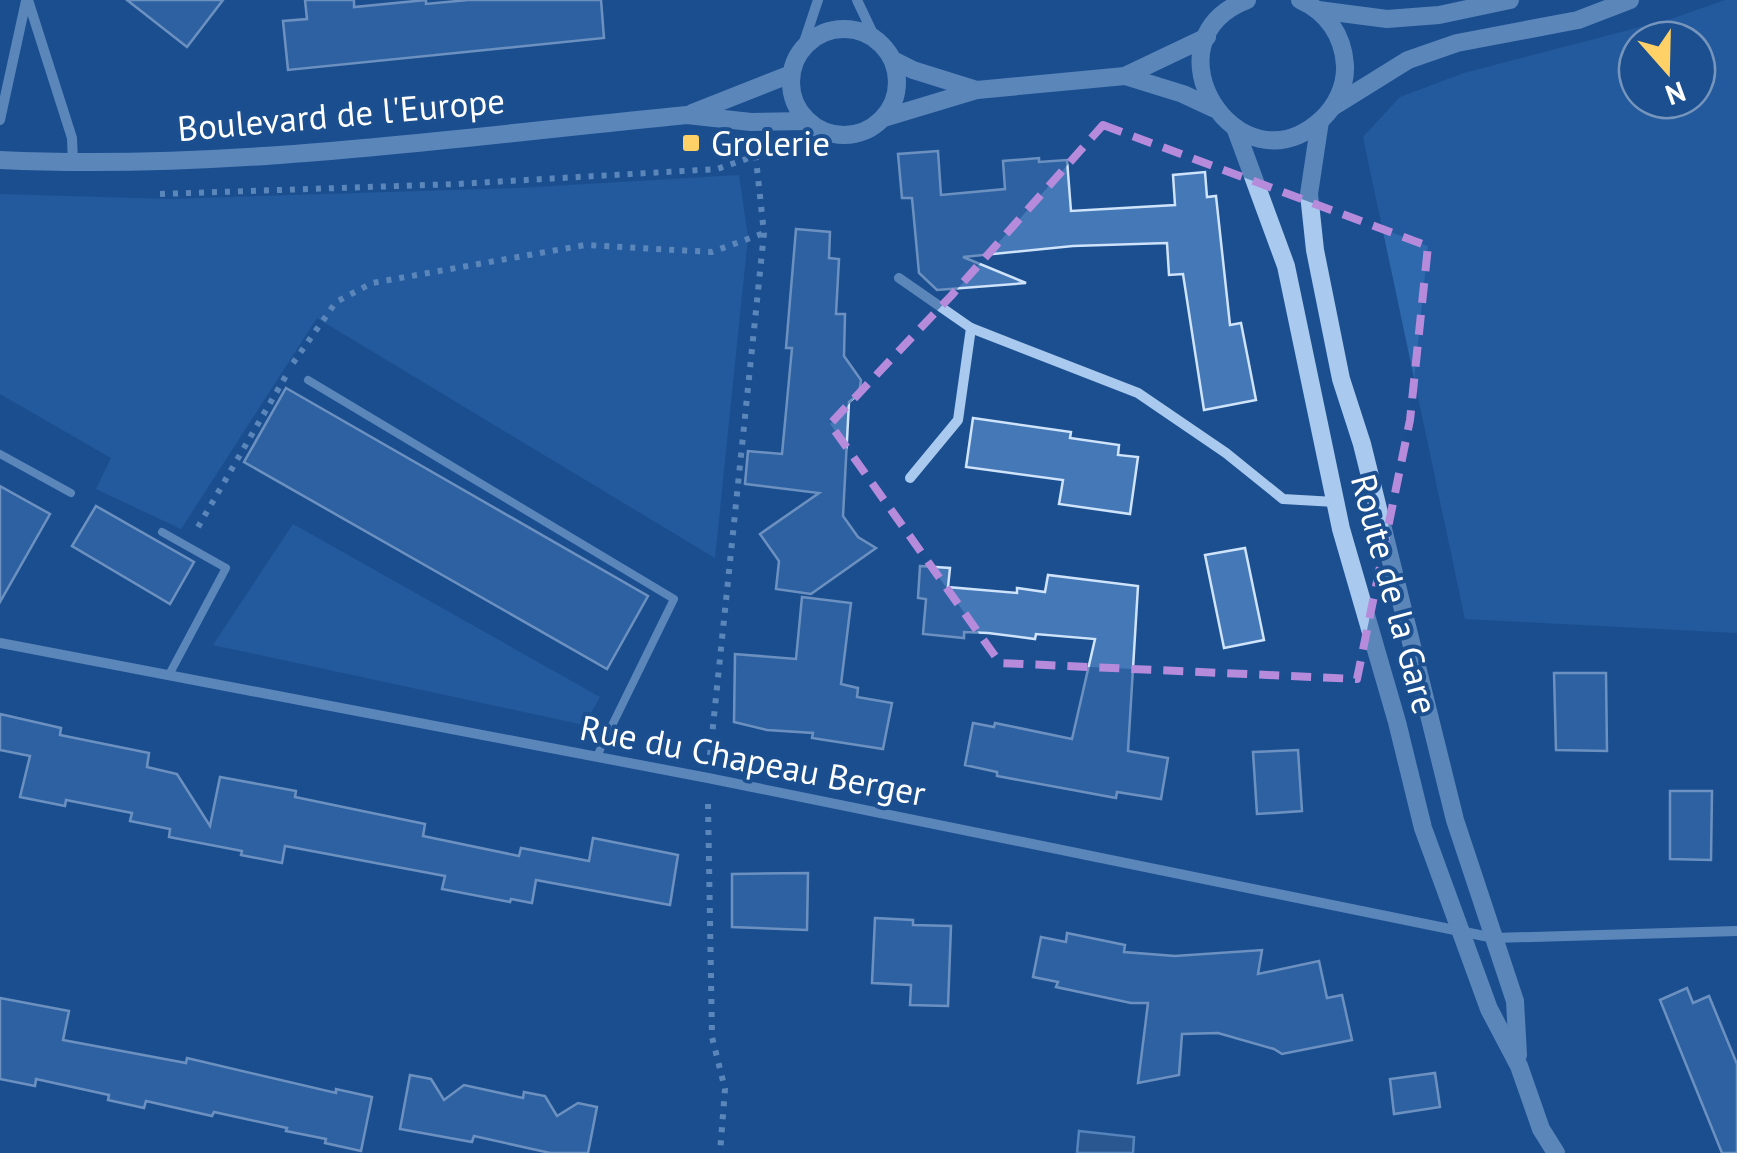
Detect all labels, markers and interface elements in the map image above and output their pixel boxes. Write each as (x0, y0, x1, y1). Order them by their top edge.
north arrow (1617, 20, 1717, 120)
text: N (1661, 73, 1691, 114)
street label: Boulevard de l'Europe (175, 77, 507, 151)
place label: Grolerie (711, 120, 830, 166)
marker: Grolerie (680, 132, 702, 154)
street label: Route de la Gare (1341, 469, 1449, 719)
street label: Rue du Chapeau Berger (576, 704, 930, 816)

